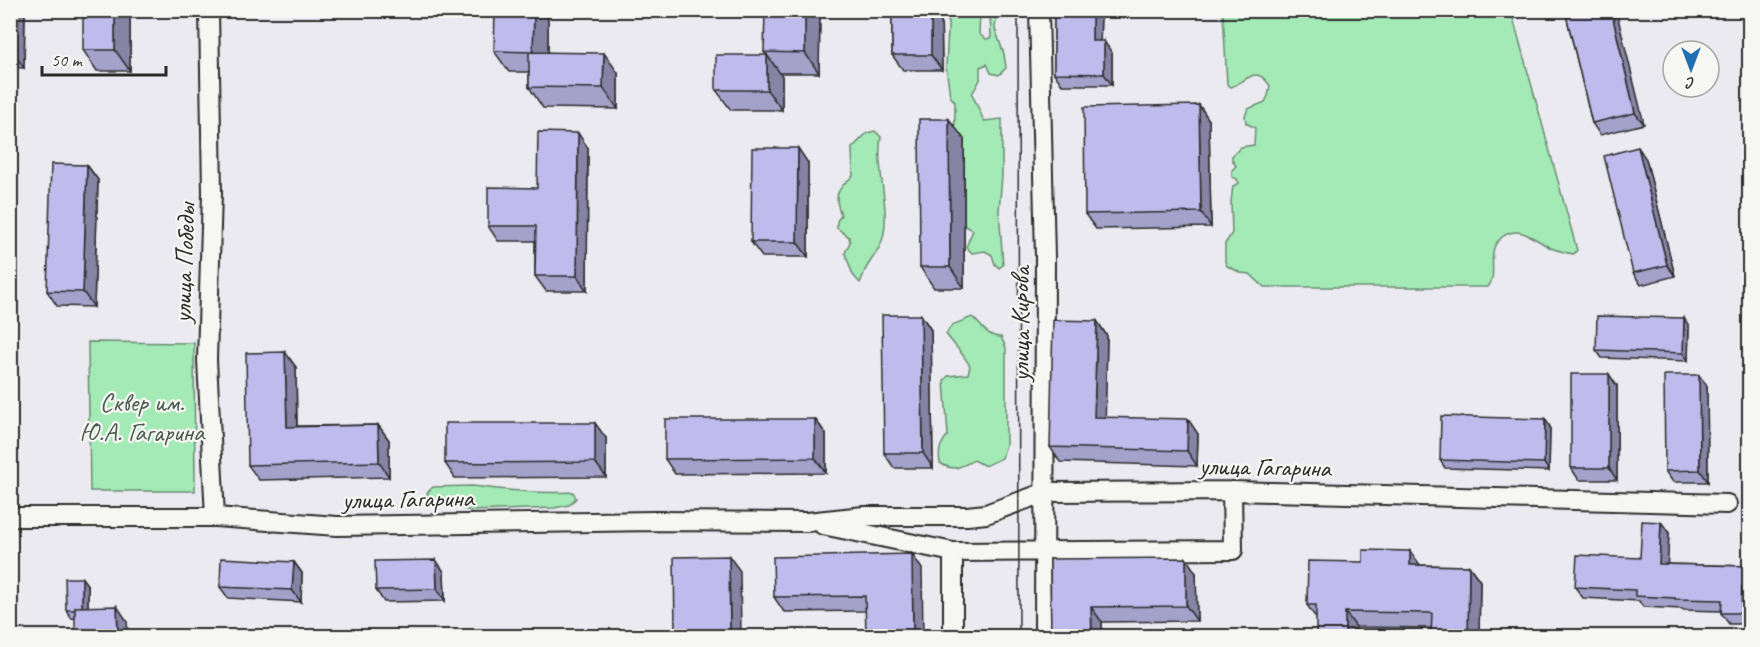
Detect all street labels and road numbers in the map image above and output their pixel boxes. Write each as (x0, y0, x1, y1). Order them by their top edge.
street label: улица Победы (165, 200, 203, 326)
street label: улица Кирова (1004, 264, 1037, 383)
street label: улица Гагарина (1197, 449, 1333, 485)
street label: улица Гагарина (340, 481, 476, 517)

